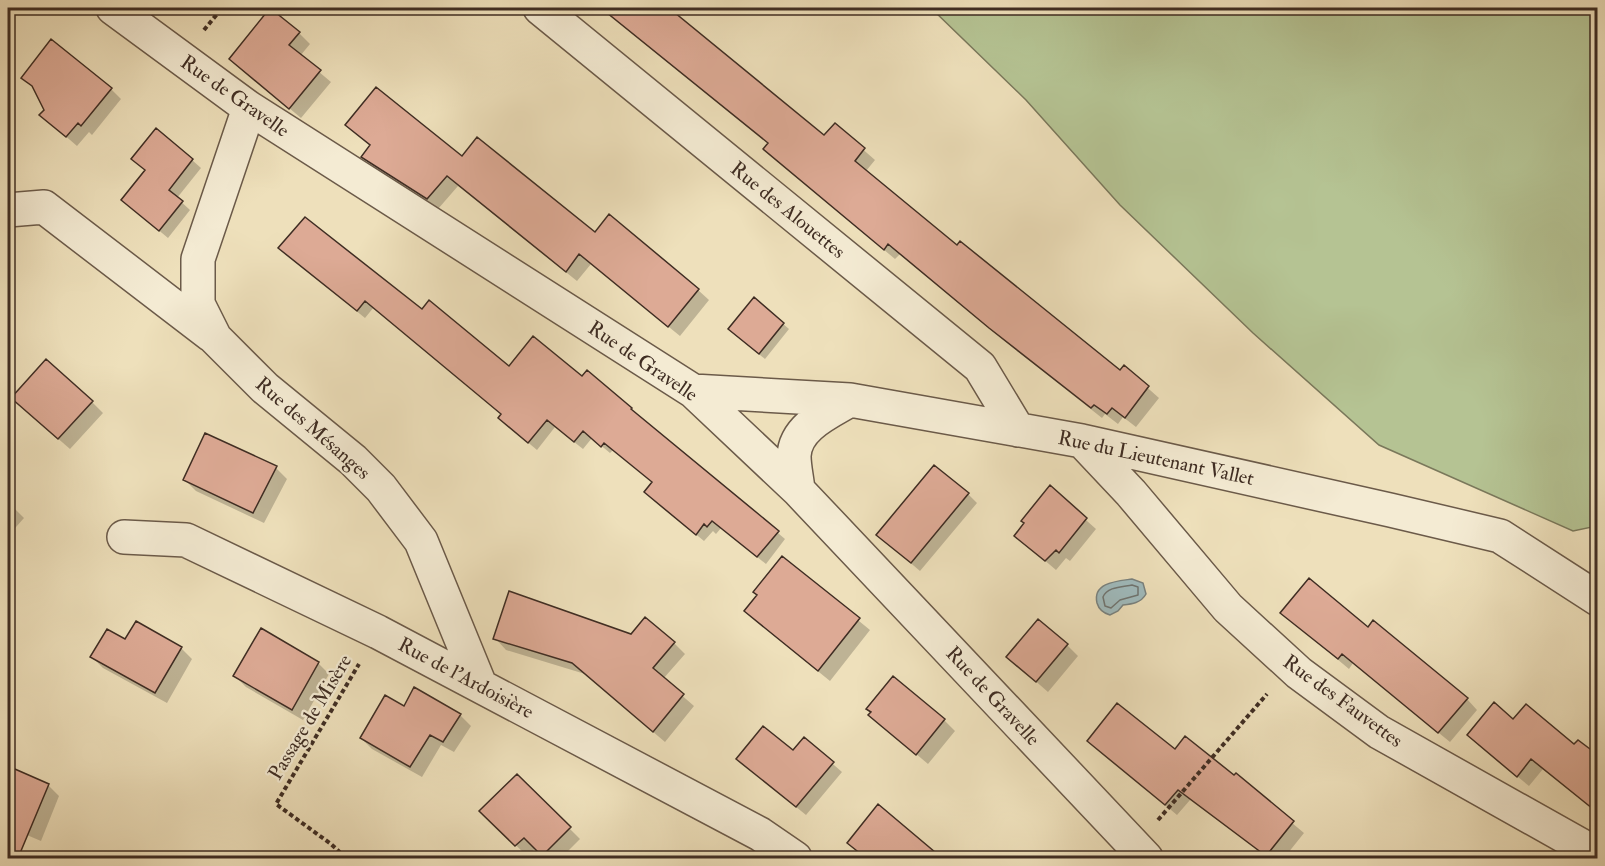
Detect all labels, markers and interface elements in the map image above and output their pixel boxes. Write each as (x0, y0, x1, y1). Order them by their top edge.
street label: Rue de Gravelle (176, 49, 294, 143)
street label: Rue des Alouettes (726, 156, 851, 264)
street label: Rue de Gravelle (583, 315, 703, 407)
street label: Rue des Mésanges (250, 371, 376, 485)
street label: Rue du Lieutenant Vallet (1056, 425, 1257, 491)
street label: Rue de l'Ardoisière (394, 632, 538, 724)
street label: Rue de Gravelle (941, 641, 1045, 751)
street label: Rue des Fauvettes (1278, 649, 1408, 753)
street label: Passage de Misère (263, 650, 357, 784)

